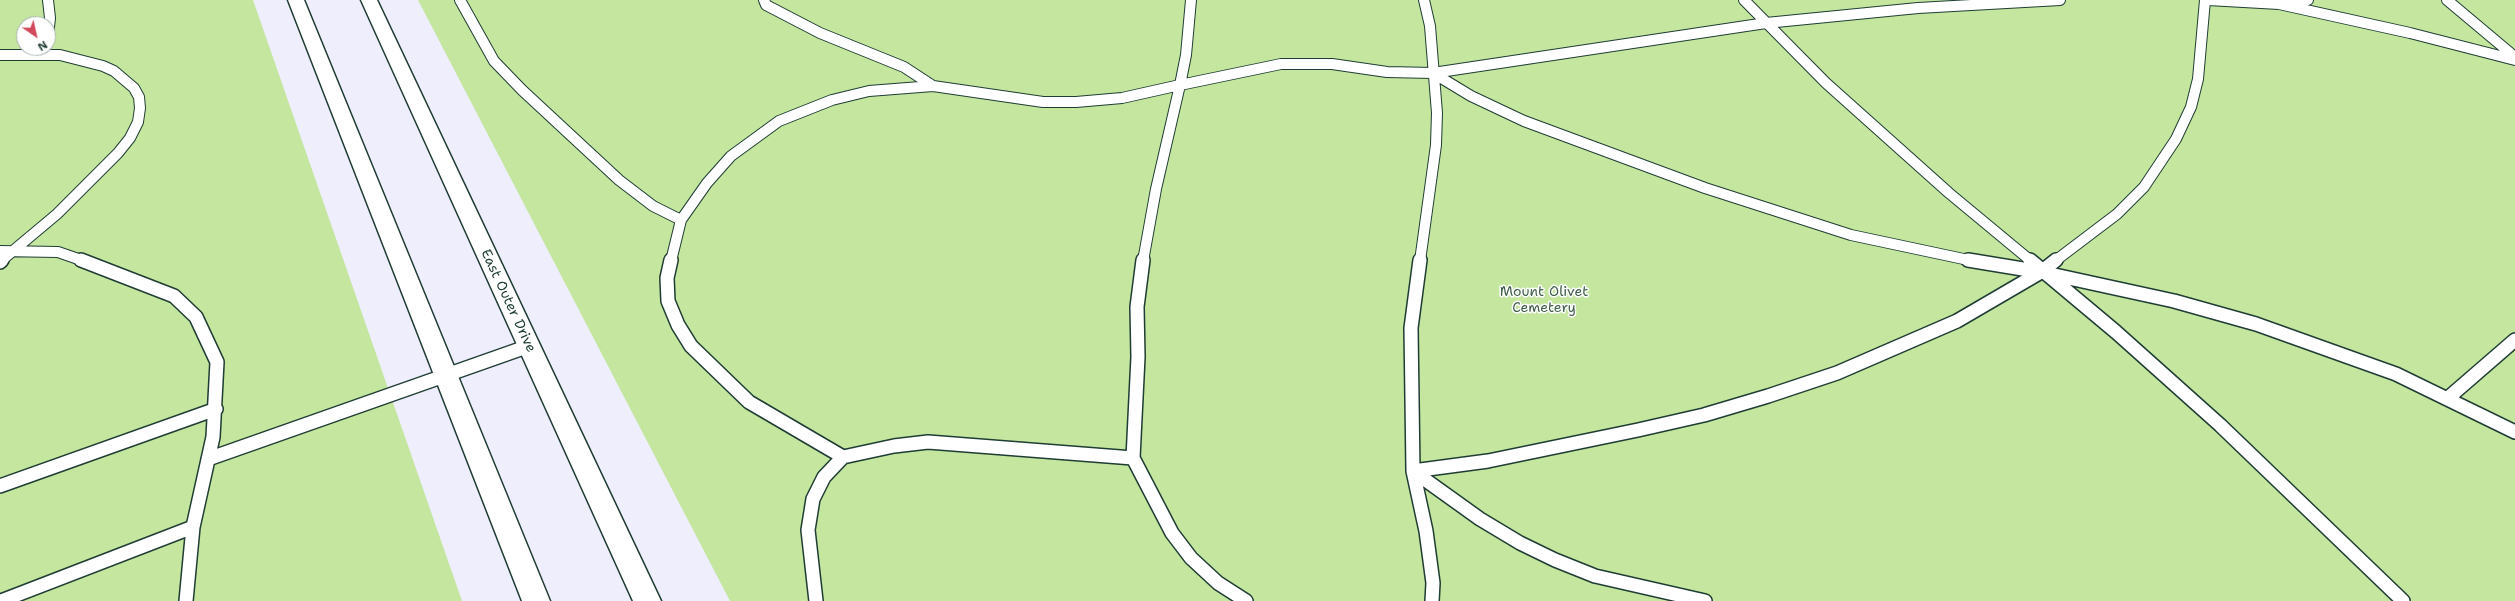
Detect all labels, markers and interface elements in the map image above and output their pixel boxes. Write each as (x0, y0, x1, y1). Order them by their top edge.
north arrow (16, 16, 56, 56)
text: N (35, 37, 50, 54)
street label: East Outer Drive (477, 247, 539, 355)
park label: Mount Olivet Cemetery (1500, 284, 1588, 316)

